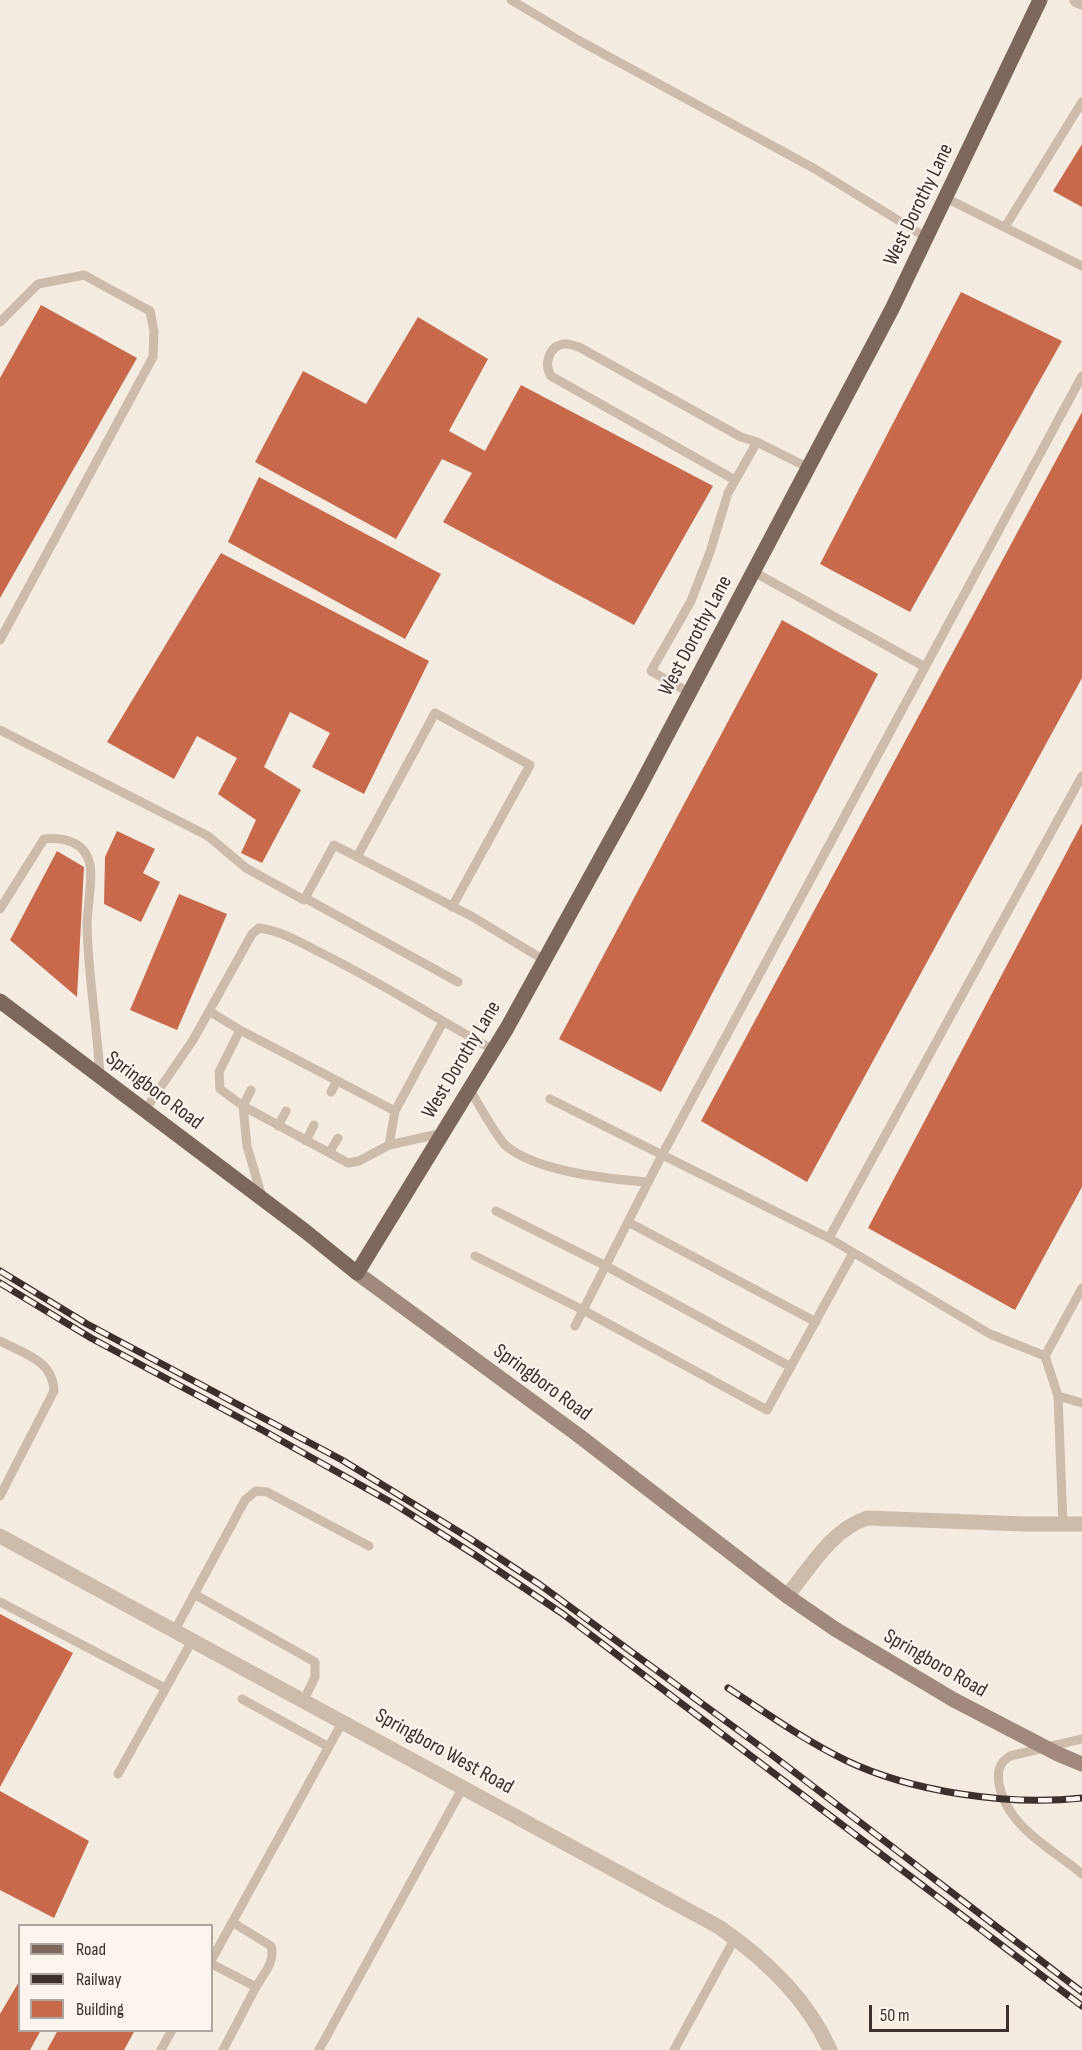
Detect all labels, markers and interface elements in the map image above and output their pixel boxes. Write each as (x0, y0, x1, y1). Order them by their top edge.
street label: West Dorothy Lane (879, 140, 959, 270)
street label: West Dorothy Lane (654, 572, 738, 700)
street label: West Dorothy Lane (417, 997, 507, 1123)
street label: Springboro Road (100, 1046, 208, 1136)
street label: Springboro Road (488, 1339, 596, 1427)
street label: Springboro Road (879, 1624, 991, 1704)
street label: Springboro West Road (370, 1704, 518, 1800)
legend (18, 1924, 213, 2032)
text: Road (76, 1939, 106, 1960)
text: Railway (76, 1969, 121, 1990)
scale bar (872, 1993, 1012, 2031)
text: Building (76, 1999, 124, 2020)
text: 50 m (880, 2005, 910, 2026)

